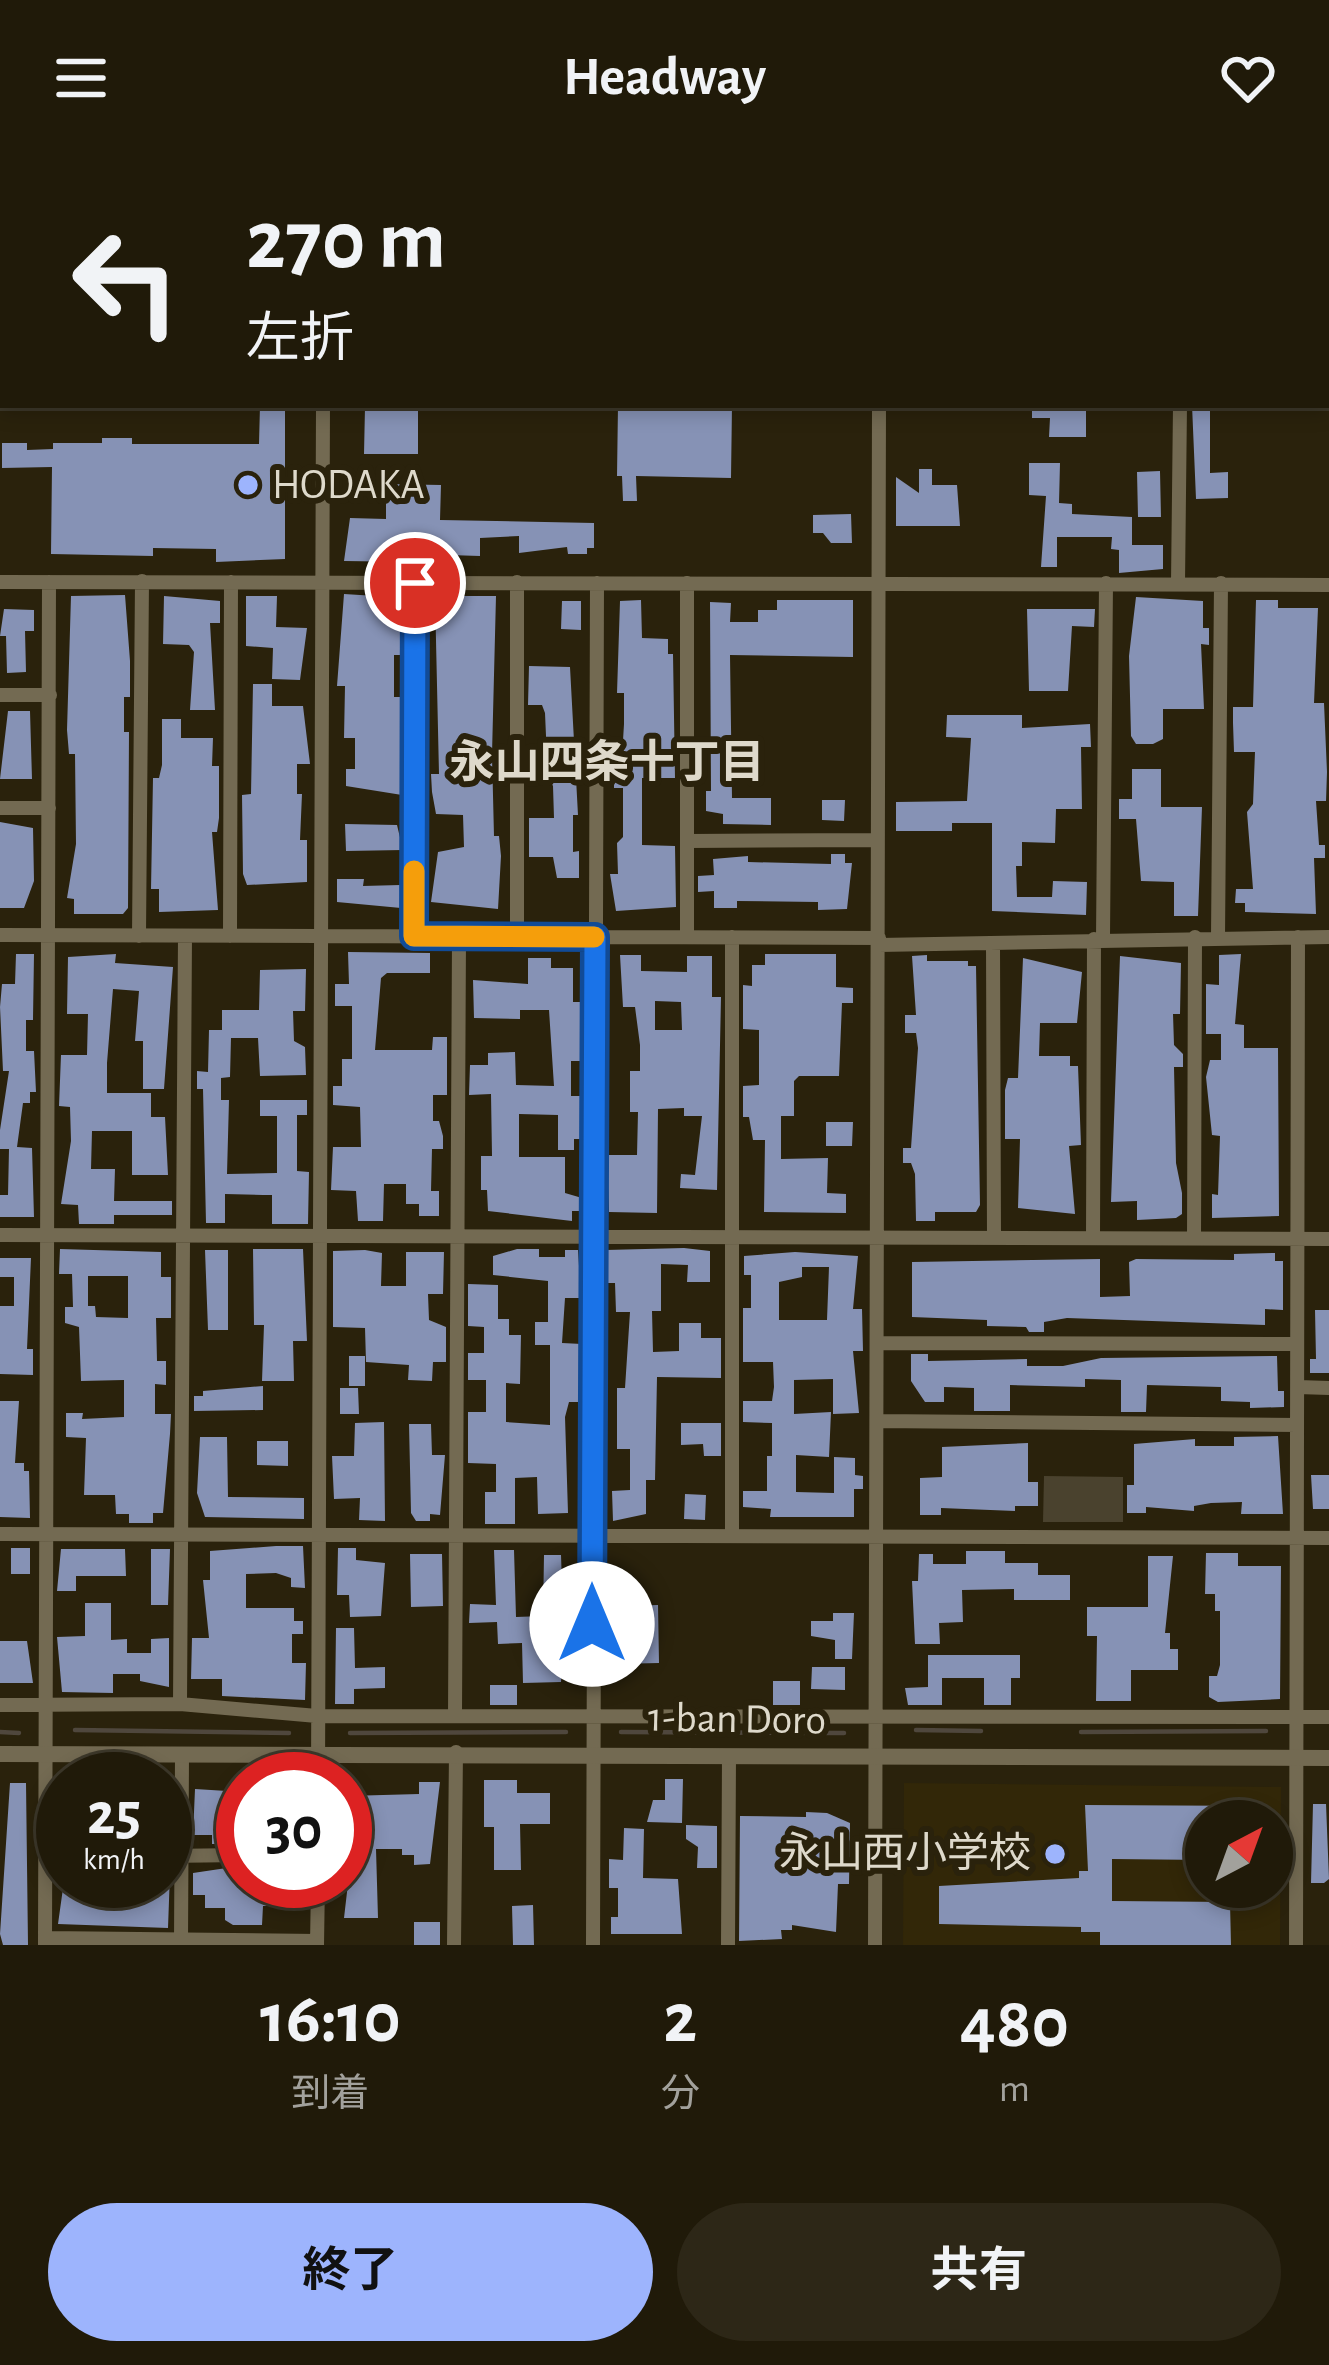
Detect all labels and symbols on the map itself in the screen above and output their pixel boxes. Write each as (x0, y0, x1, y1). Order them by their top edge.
place label: HODAKA (272, 464, 425, 506)
marker: HODAKA (235, 472, 261, 498)
pin (364, 532, 466, 634)
district label: 永山四条十丁目 (449, 738, 765, 786)
position arrow (529, 1561, 655, 1687)
street label: 1-ban Doro (648, 1696, 826, 1742)
speed limit sign: 30 (216, 1752, 372, 1908)
north arrow (1185, 1800, 1293, 1908)
place label: 永山西小学校 (779, 1831, 1031, 1875)
marker: 永山西小学校 (1042, 1841, 1068, 1867)

